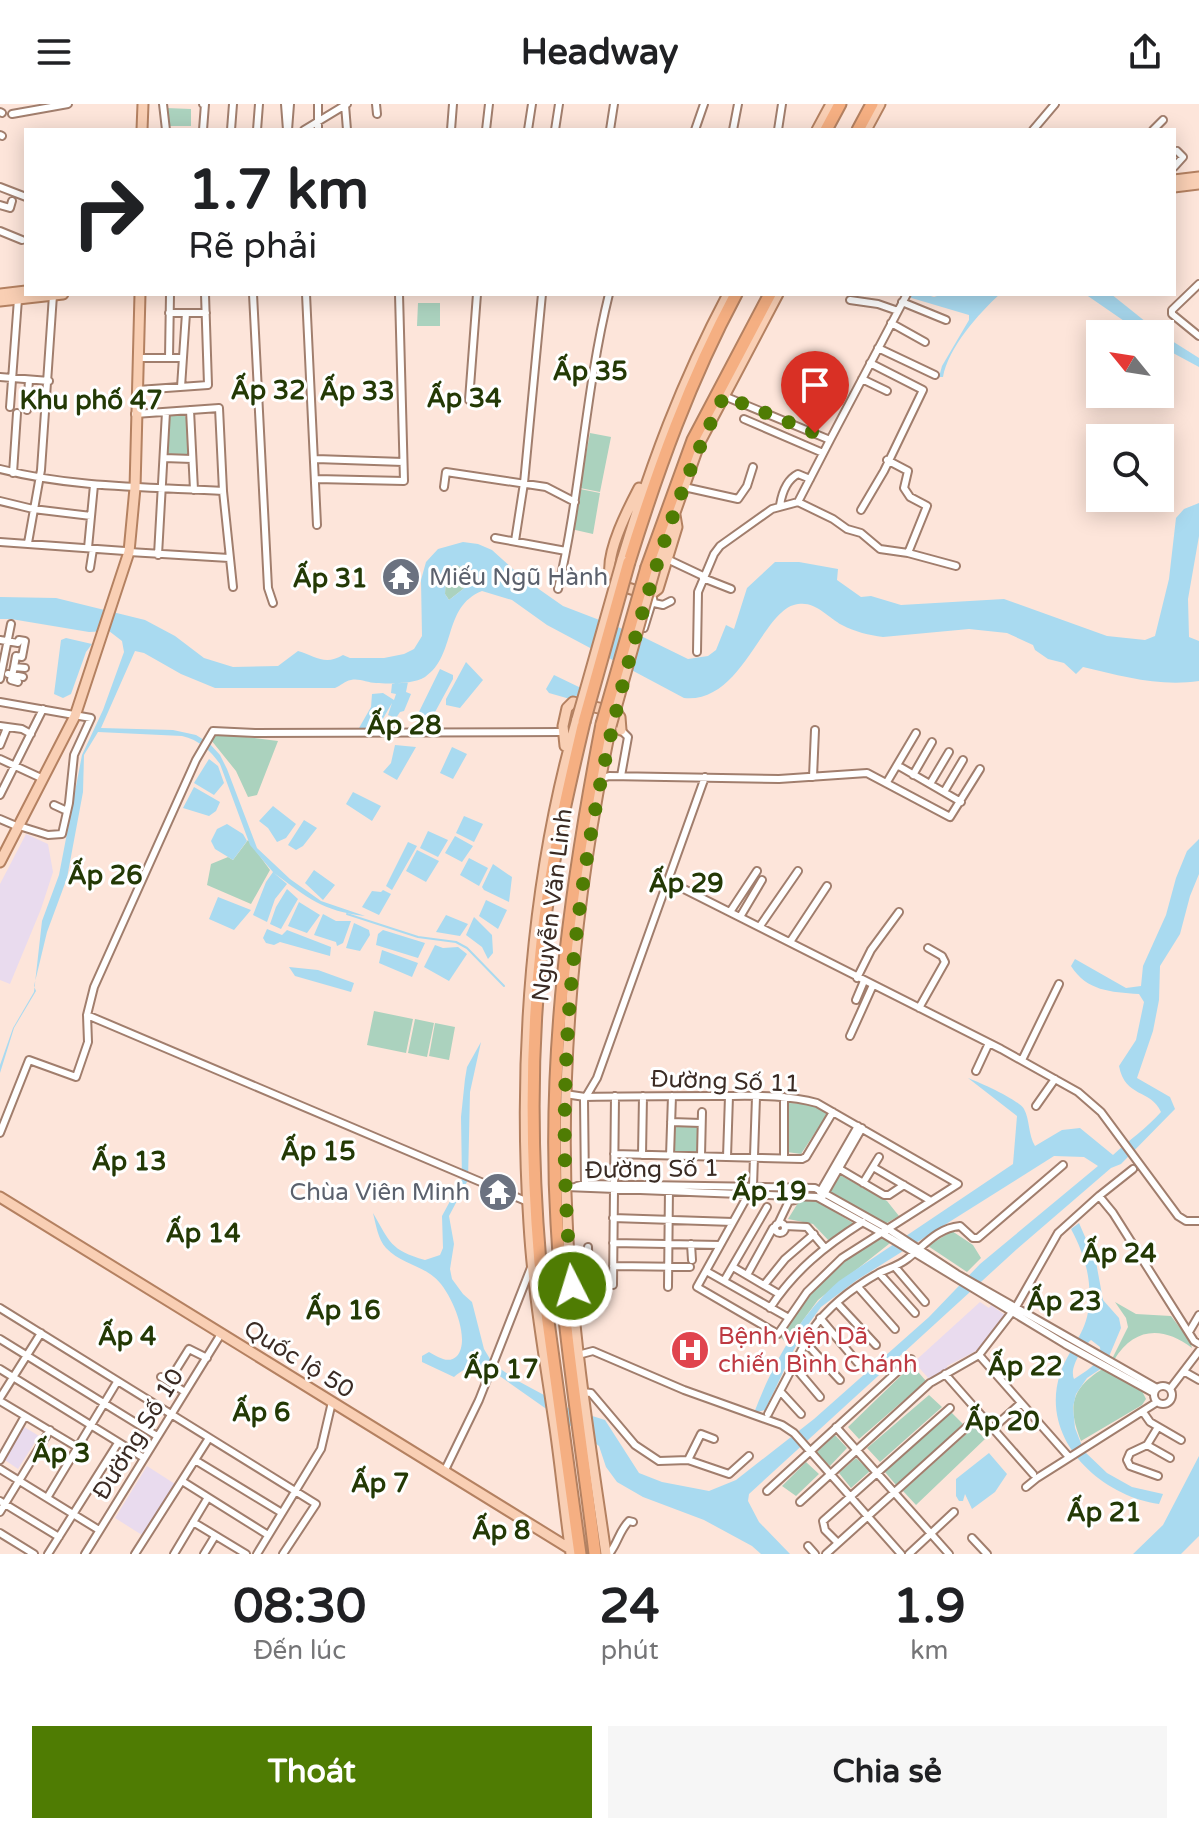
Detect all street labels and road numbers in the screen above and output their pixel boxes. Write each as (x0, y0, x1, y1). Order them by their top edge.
street label: Nguyễn Văn Linh (526, 807, 579, 1003)
street label: Đường Số 11 (650, 1064, 800, 1099)
street label: Đường Số 1 (585, 1154, 719, 1185)
street label: Quốc lộ 50 (238, 1314, 359, 1405)
street label: Đường Số 10 (87, 1363, 190, 1505)

